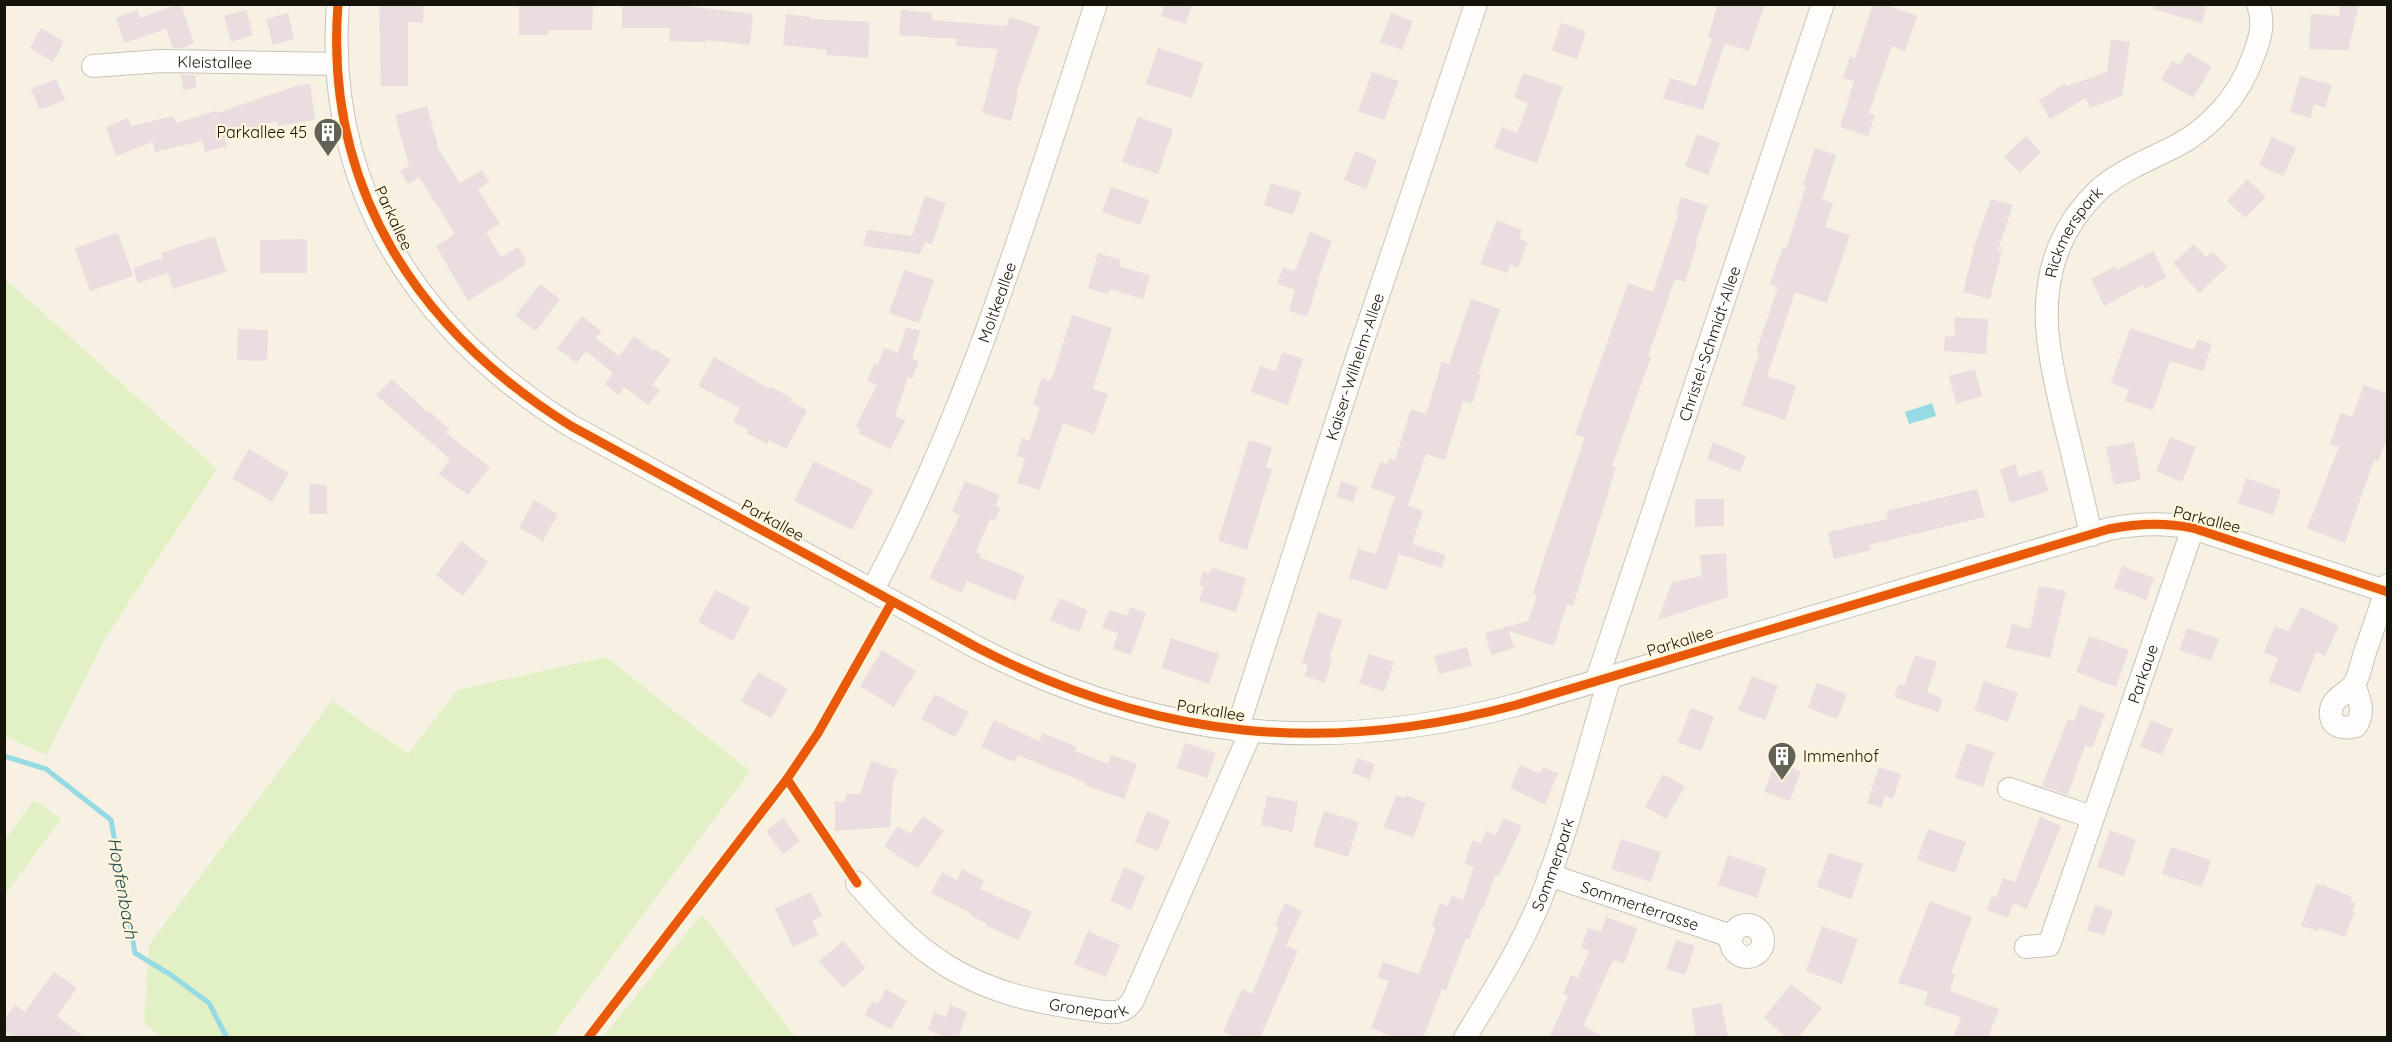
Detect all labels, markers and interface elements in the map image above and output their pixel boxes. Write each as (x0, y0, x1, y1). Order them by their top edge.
street label: Kleistallee (177, 51, 252, 73)
building icon: Parkallee 45 (312, 116, 344, 158)
place label: Parkallee 45 (217, 122, 307, 142)
street label: Rickmerspark (2040, 182, 2107, 280)
street label: Parkallee (370, 183, 418, 253)
street label: Moltkeallee (973, 259, 1020, 345)
street label: Christel-Schmidt-Allee (1674, 263, 1745, 424)
street label: Kaiser-Wilhelm-Allee (1321, 290, 1388, 443)
street label: Parkallee (738, 495, 808, 545)
street label: Parkallee (2171, 501, 2243, 537)
street label: Parkallee (1644, 621, 1716, 661)
street label: Parkaue (2123, 641, 2162, 706)
street label: Parkallee (1175, 695, 1247, 725)
building icon: Immenhof (1766, 740, 1798, 782)
place label: Immenhof (1803, 746, 1879, 766)
street label: Sommerpark (1527, 816, 1578, 914)
water label: Hopfenbach (103, 836, 143, 941)
street label: Sommerterrasse (1578, 876, 1702, 935)
street label: Gronepark (1047, 993, 1131, 1023)

